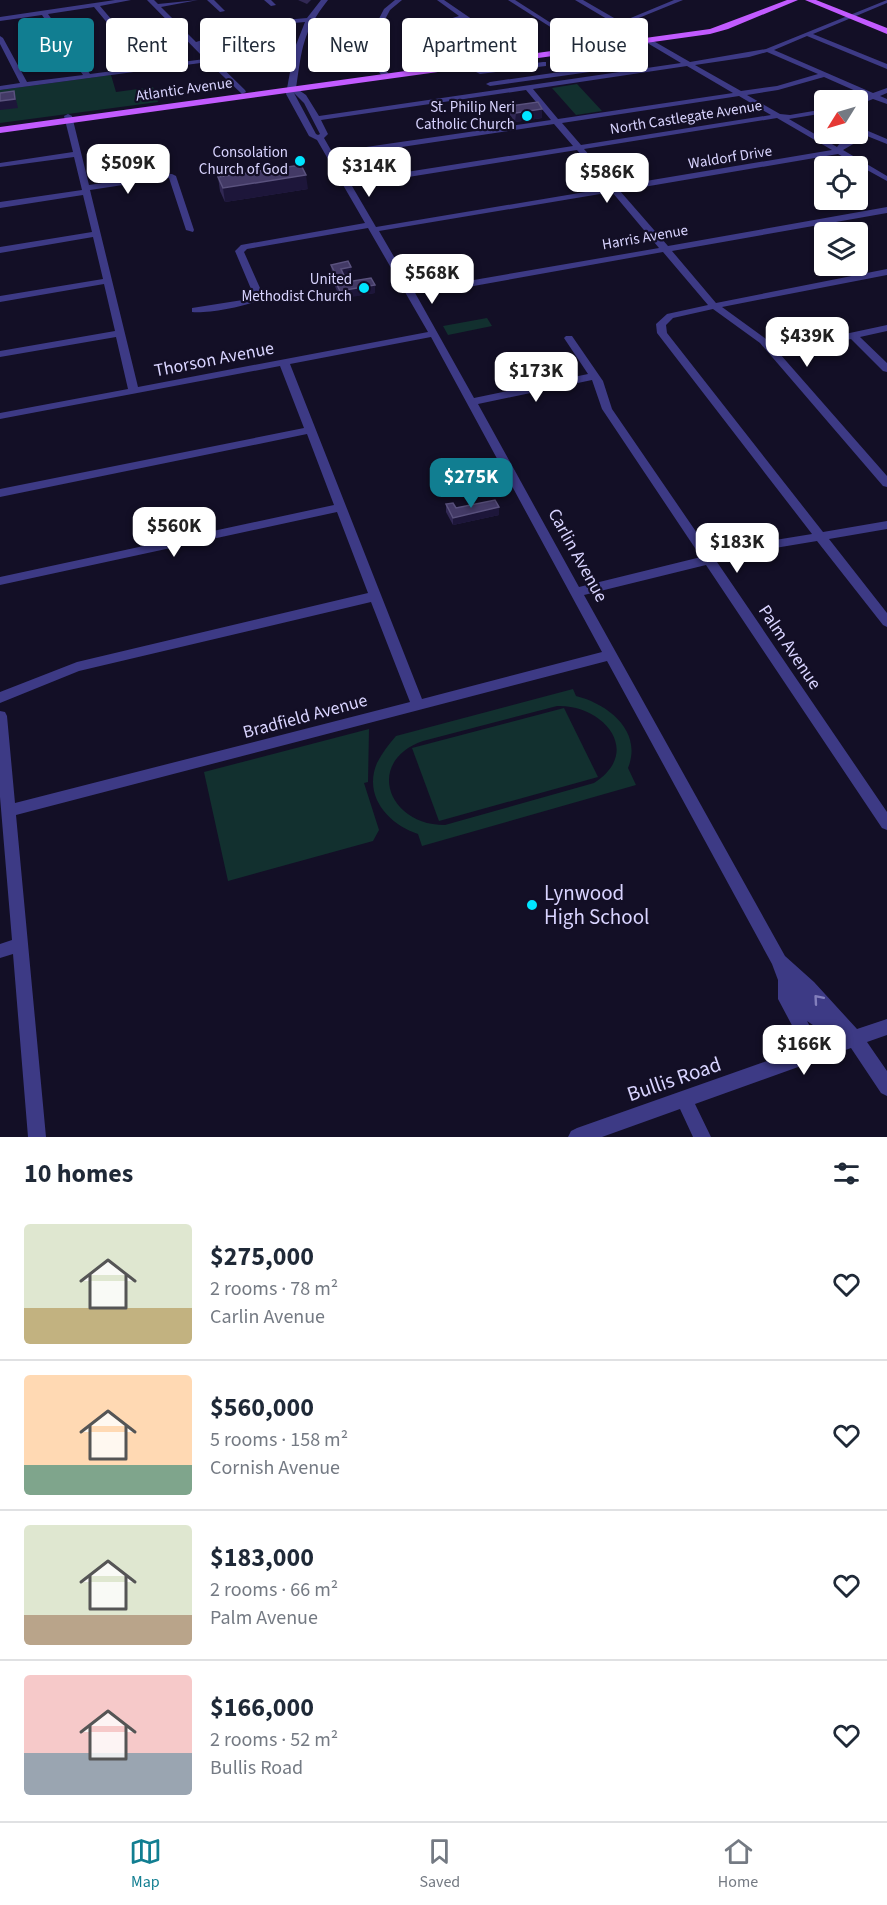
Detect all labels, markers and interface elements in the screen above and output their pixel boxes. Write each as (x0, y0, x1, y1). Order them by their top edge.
chip: Buy (18, 18, 94, 72)
chip: Rent (106, 18, 188, 72)
chip: Filters (200, 18, 296, 72)
chip: New (308, 18, 390, 72)
chip: Apartment (402, 18, 538, 72)
chip: House (550, 18, 648, 72)
street label: Atlantic Avenue (134, 72, 234, 107)
north arrow (814, 90, 868, 144)
map controls (814, 90, 868, 276)
street label: North Castlegate Avenue (608, 95, 764, 140)
place label: St. Philip Neri Catholic Church (415, 97, 515, 135)
marker: St. Philip Neri Catholic Church (520, 109, 534, 123)
street label: Waldorf Drive (687, 141, 773, 174)
place label: Consolation Church of God (199, 142, 288, 180)
pin: $509K (86, 144, 170, 195)
pin: $314K (327, 147, 411, 198)
text: $509K (101, 149, 155, 177)
text: $314K (342, 152, 396, 180)
pin: $586K (565, 153, 649, 204)
marker: Consolation Church of God (293, 154, 307, 168)
button: locate (814, 156, 868, 210)
text: $586K (580, 158, 634, 186)
street label: Harris Avenue (600, 220, 690, 255)
button: layers (814, 222, 868, 276)
pin: $568K (390, 254, 474, 305)
text: $568K (405, 259, 459, 287)
place label: United Methodist Church (241, 269, 352, 307)
marker: United Methodist Church (357, 281, 371, 295)
pin: $439K (765, 317, 849, 368)
text: $439K (780, 322, 834, 350)
street label: Thorson Avenue (152, 336, 276, 383)
pin: $173K (494, 352, 578, 403)
text: $173K (509, 357, 563, 385)
pin: $275K (429, 458, 513, 509)
text: $275K (444, 463, 498, 491)
street label: Carlin Avenue (542, 504, 614, 607)
pin: $560K (132, 507, 216, 558)
text: $560K (147, 512, 201, 540)
pin: $183K (695, 523, 779, 574)
text: $183K (710, 528, 764, 556)
street label: Palm Avenue (752, 600, 827, 695)
street label: Bradfield Avenue (240, 688, 370, 745)
place label: Lynwood High School (544, 878, 649, 932)
marker: Lynwood High School (525, 898, 539, 912)
one-way arrow (814, 995, 825, 1006)
pin: $166K (762, 1025, 846, 1076)
text: $166K (777, 1030, 831, 1058)
street label: Bullis Road (623, 1049, 725, 1109)
text: 10 homes (24, 1155, 133, 1192)
icon: filters (830, 1157, 863, 1190)
text: $275,000 (210, 1238, 314, 1275)
icon: home (72, 1248, 144, 1320)
icon: heart (830, 1268, 863, 1301)
text: 2 rooms · 78 m² (210, 1275, 338, 1303)
text: Carlin Avenue (210, 1303, 325, 1331)
text: $560,000 (210, 1389, 314, 1426)
icon: home (72, 1399, 144, 1471)
icon: heart (830, 1419, 863, 1452)
text: 5 rooms · 158 m² (210, 1426, 348, 1454)
text: Cornish Avenue (210, 1454, 340, 1482)
text: $183,000 (210, 1539, 314, 1576)
icon: home (72, 1549, 144, 1621)
icon: heart (830, 1569, 863, 1602)
text: 2 rooms · 66 m² (210, 1576, 338, 1604)
text: Palm Avenue (210, 1604, 318, 1632)
text: $166,000 (210, 1689, 314, 1726)
icon: home (72, 1699, 144, 1771)
icon: heart (830, 1719, 863, 1752)
text: 2 rooms · 52 m² (210, 1726, 338, 1754)
text: Bullis Road (210, 1754, 303, 1782)
tab: Map (129, 1835, 162, 1893)
tab: Saved (419, 1835, 460, 1893)
tab: Home (718, 1835, 758, 1893)

